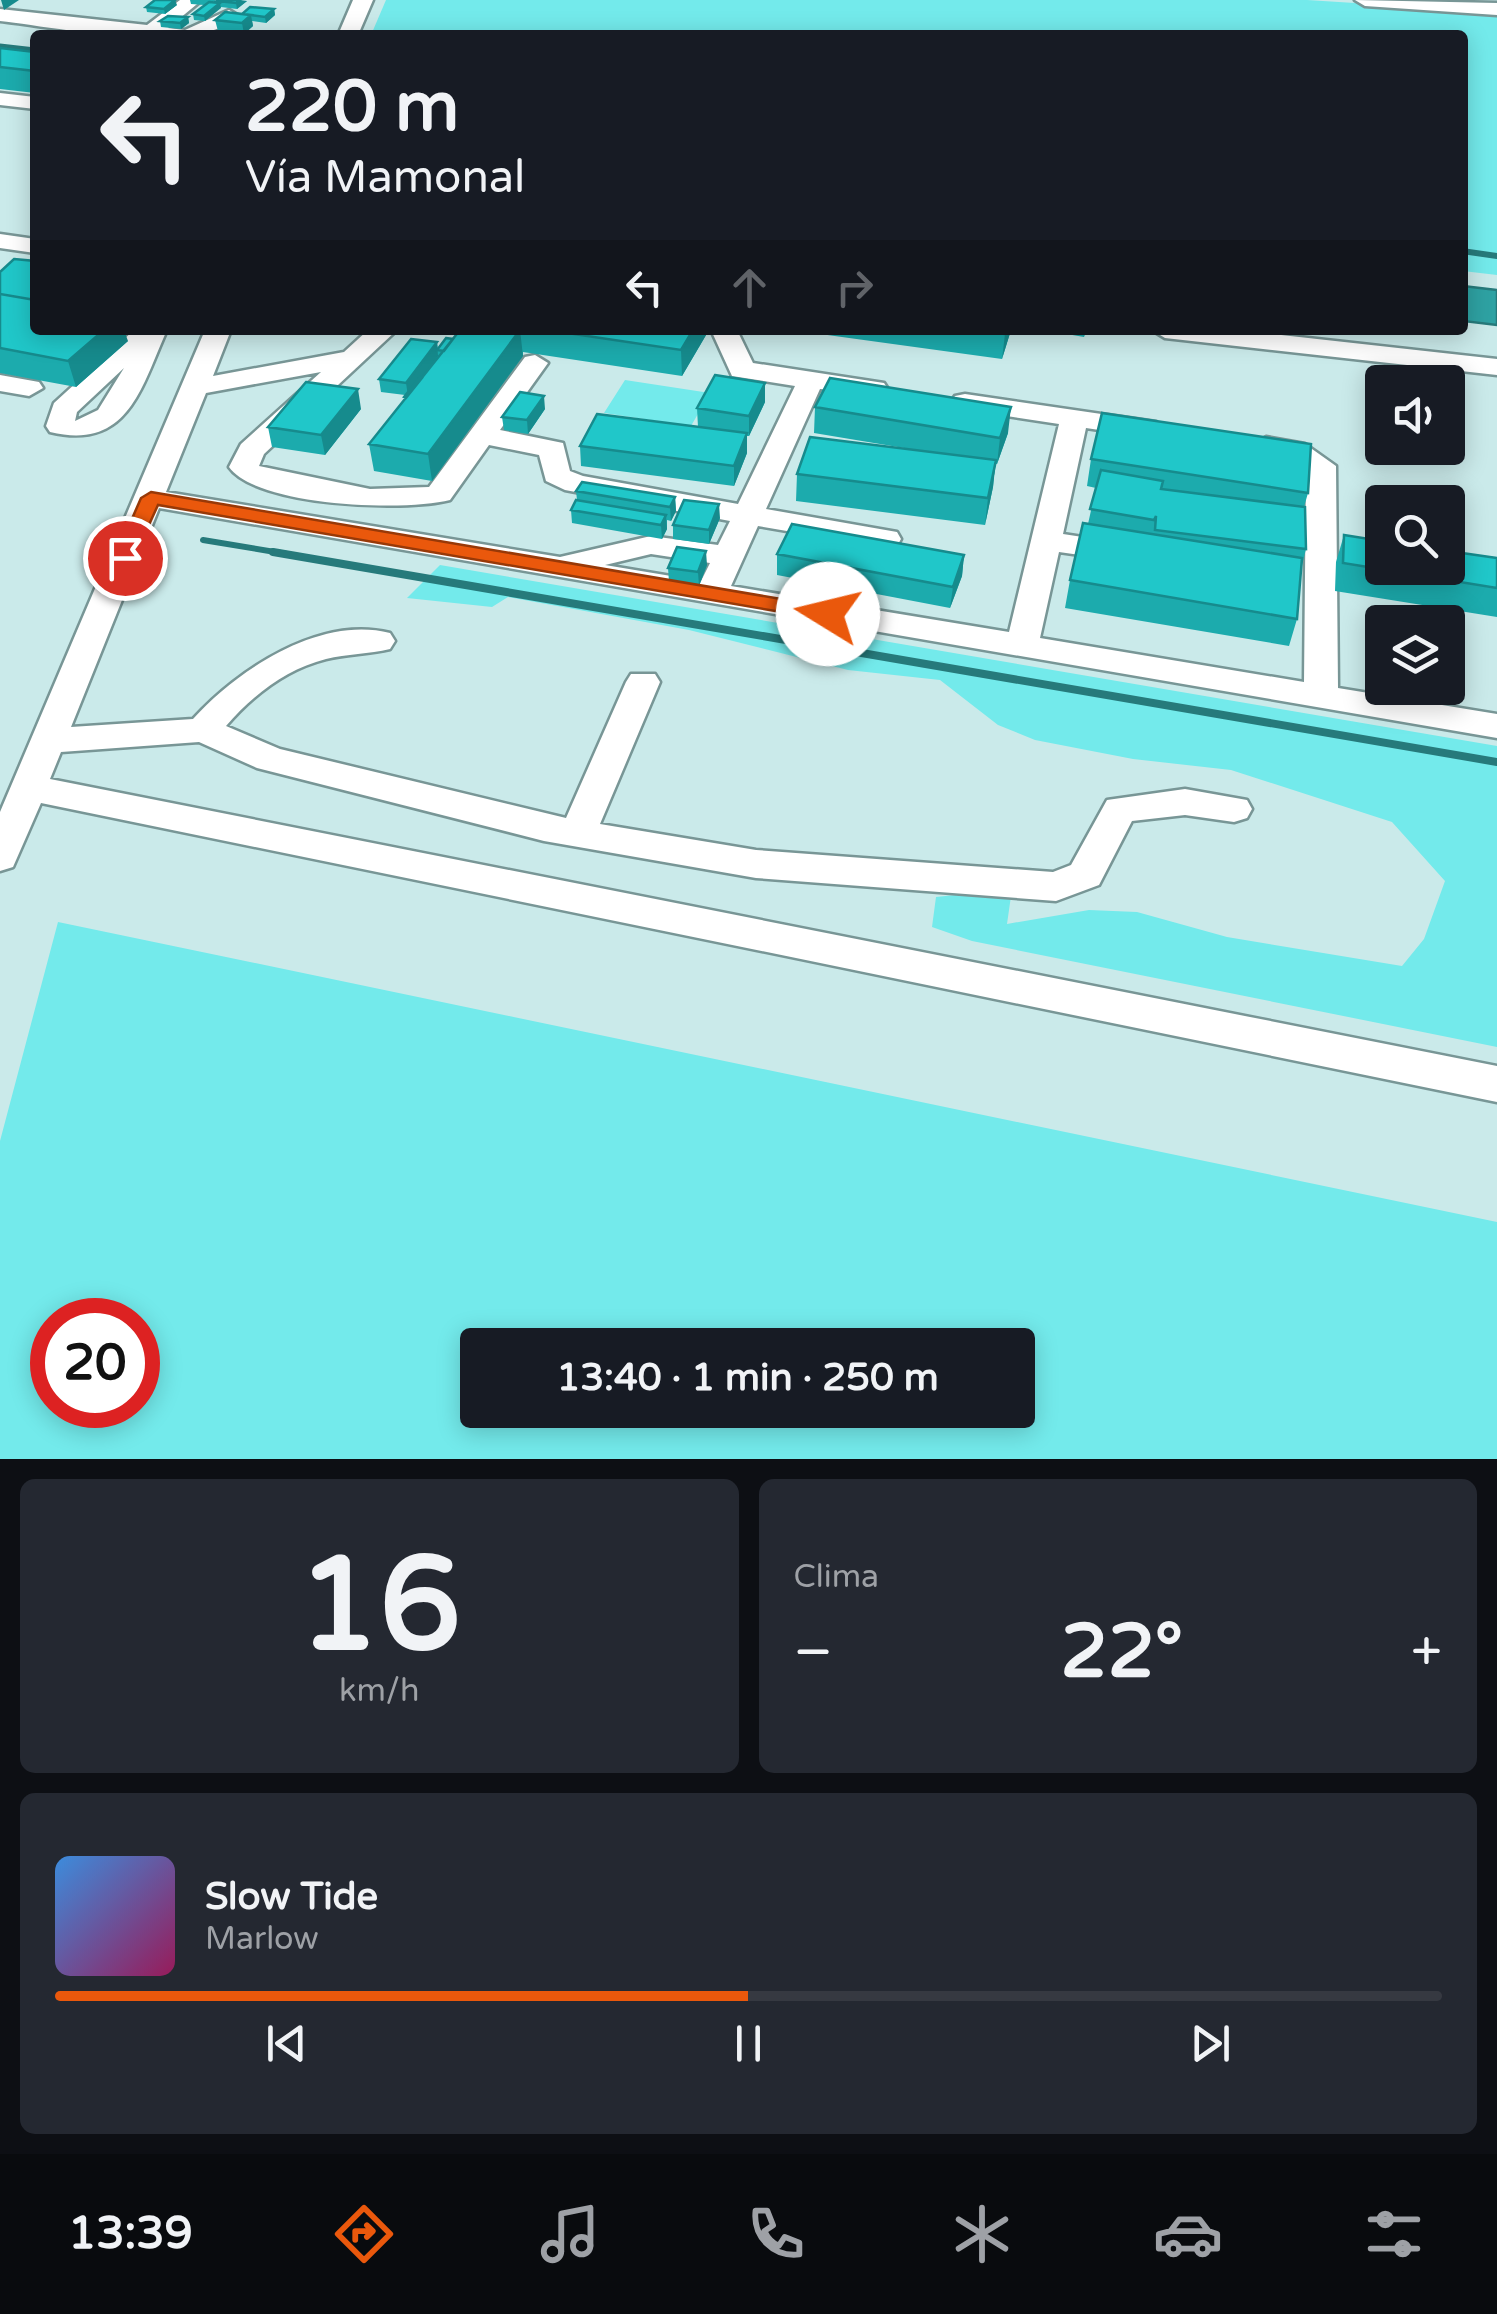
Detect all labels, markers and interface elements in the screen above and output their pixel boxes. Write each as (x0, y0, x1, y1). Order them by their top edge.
text: 220 m (245, 66, 459, 150)
icon: left (80, 70, 210, 200)
text: Vía Mamonal (245, 151, 525, 205)
icon: left (617, 260, 672, 315)
icon: ahead (722, 260, 777, 315)
icon: right (827, 260, 882, 315)
map controls (1365, 365, 1465, 705)
button: sound (1365, 365, 1465, 465)
button: search (1365, 485, 1465, 585)
pin (83, 516, 168, 601)
icon: arrive (98, 531, 153, 586)
position arrow (776, 562, 880, 666)
button: layers (1365, 605, 1465, 705)
speed limit sign: 20 (30, 1298, 160, 1428)
text: 13:40 · 1 min · 250 m (556, 1355, 939, 1401)
text: 16 (298, 1529, 461, 1685)
text: Clima (794, 1558, 879, 1596)
text: 22° (1061, 1607, 1183, 1697)
text: − (794, 1620, 833, 1686)
text: + (1411, 1620, 1442, 1686)
text: km/h (339, 1672, 419, 1710)
text: Slow Tide (205, 1874, 378, 1920)
text: Marlow (205, 1920, 319, 1958)
icon: previous (259, 2016, 314, 2071)
icon: pause (721, 2016, 776, 2071)
icon: next (1183, 2016, 1238, 2071)
icon: directions (329, 2199, 399, 2269)
icon: music (535, 2199, 605, 2269)
icon: phone (741, 2199, 811, 2269)
icon: climate (947, 2199, 1017, 2269)
icon: car (1153, 2199, 1223, 2269)
icon: filters (1359, 2199, 1429, 2269)
text: 13:39 (68, 2207, 193, 2261)

